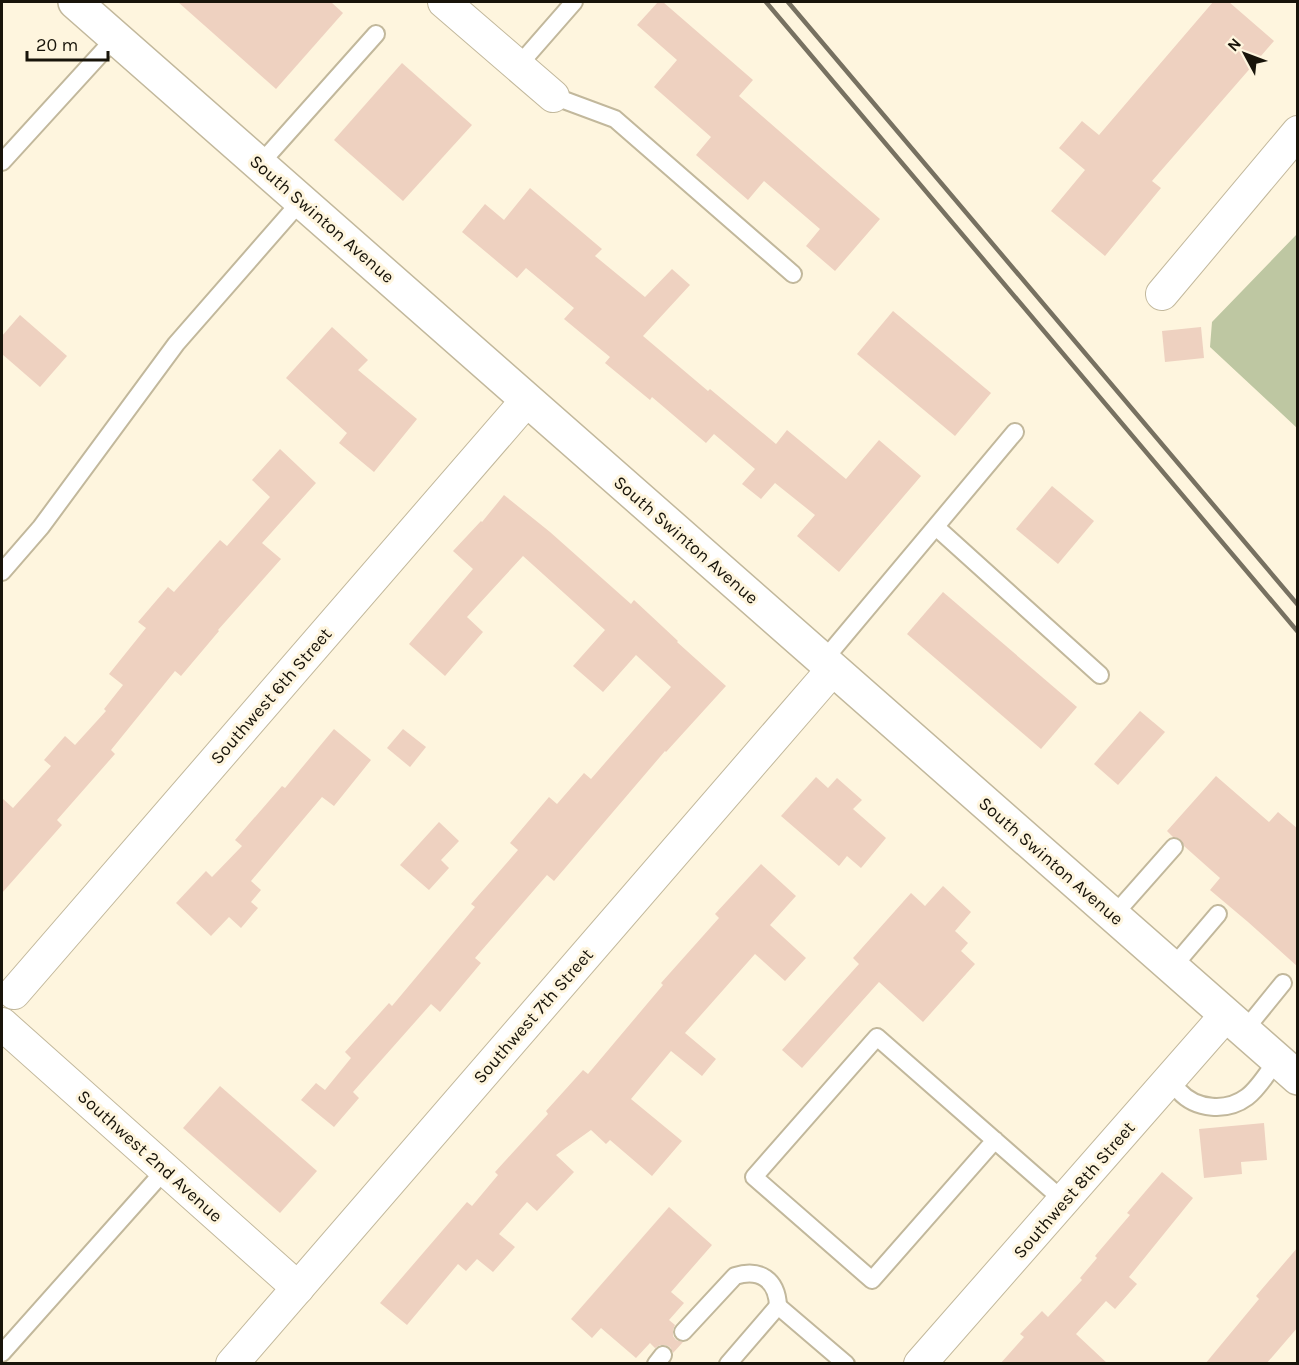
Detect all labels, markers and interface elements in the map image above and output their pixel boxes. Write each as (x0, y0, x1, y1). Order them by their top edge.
scale bar (27, 24, 108, 62)
north arrow (1215, 24, 1275, 84)
text: 20 m (36, 34, 78, 56)
text: N (1223, 34, 1245, 55)
street label: South Swinton Avenue (245, 150, 399, 288)
street label: South Swinton Avenue (609, 471, 763, 609)
street label: Southwest 6th Street (206, 623, 336, 769)
street label: South Swinton Avenue (974, 792, 1128, 930)
street label: Southwest 7th Street (468, 944, 598, 1088)
street label: Southwest 2nd Avenue (73, 1085, 227, 1227)
street label: Southwest 8th Street (1008, 1117, 1140, 1263)

